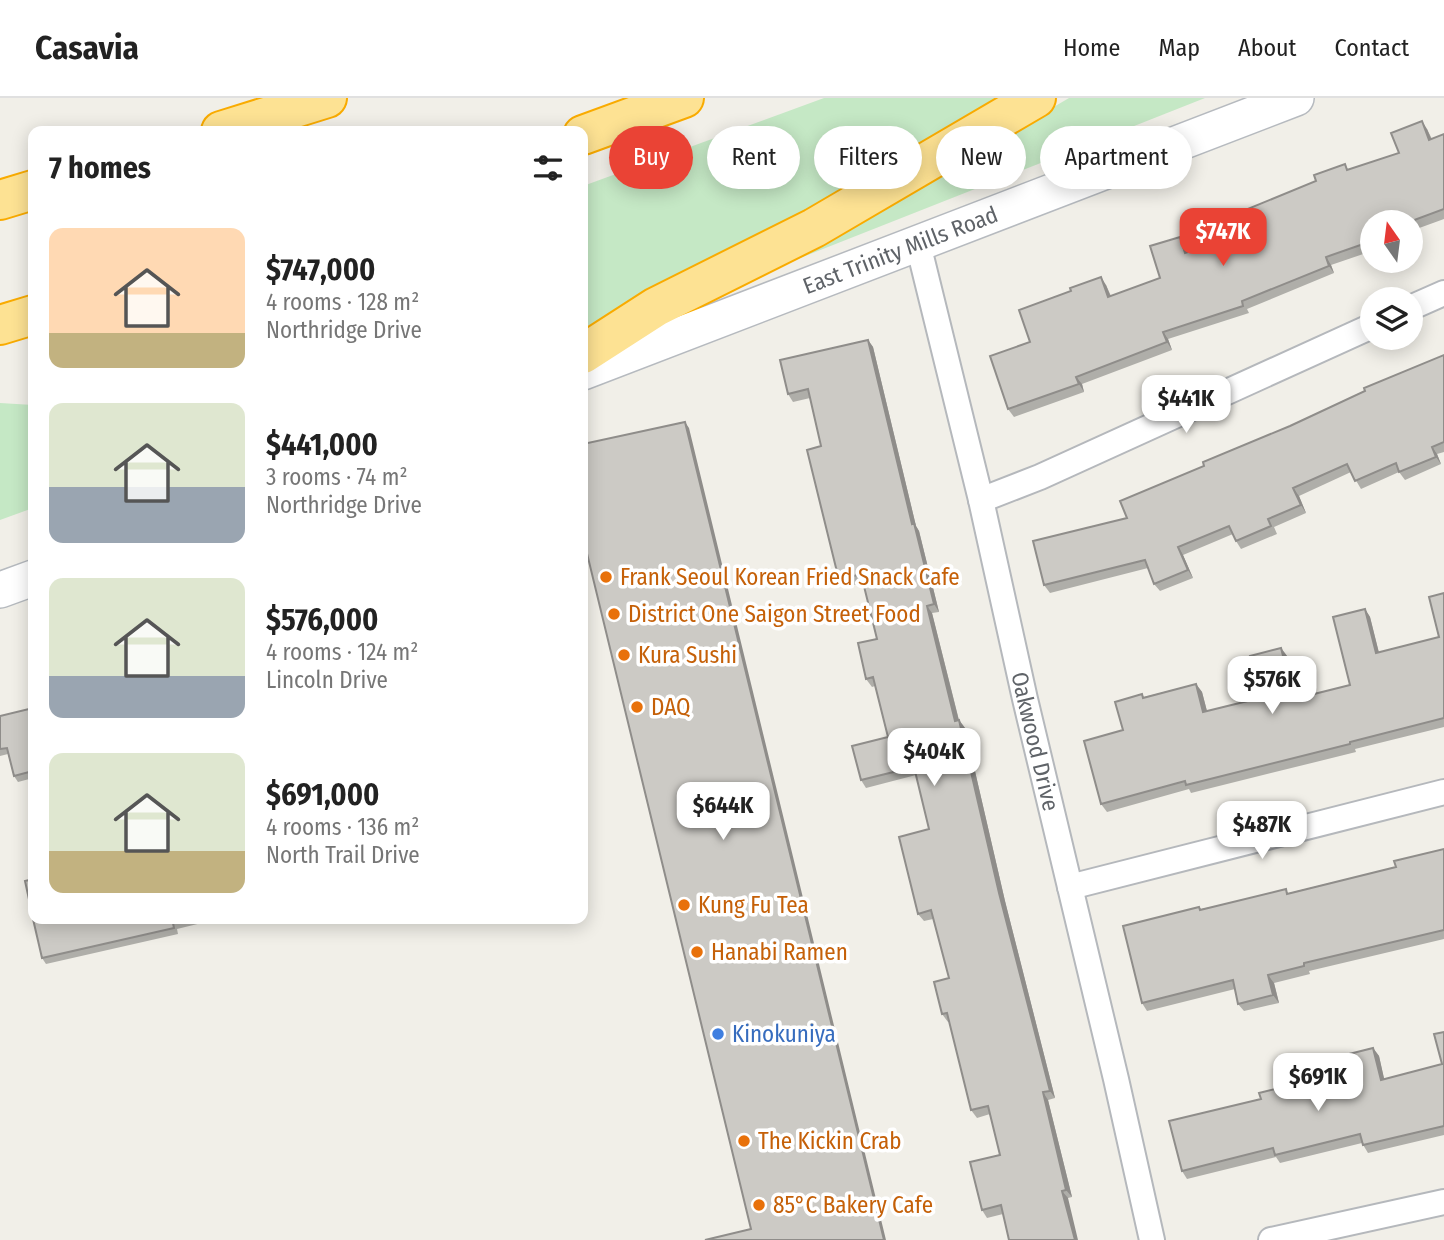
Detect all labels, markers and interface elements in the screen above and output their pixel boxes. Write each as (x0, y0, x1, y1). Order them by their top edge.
text: Casavia (35, 28, 139, 68)
text: Home (1063, 34, 1120, 62)
text: Map (1158, 34, 1200, 62)
text: About (1238, 34, 1296, 62)
text: Contact (1334, 34, 1409, 62)
chip: Buy (609, 126, 693, 189)
chip: Rent (707, 126, 800, 189)
chip: Filters (814, 126, 922, 189)
chip: New (936, 126, 1026, 189)
chip: Apartment (1040, 126, 1192, 189)
icon: filters (529, 149, 567, 187)
text: 7 homes (49, 150, 151, 186)
street label: East Trinity Mills Road (799, 200, 1002, 300)
pin: $747K (1174, 208, 1272, 268)
north arrow (1360, 210, 1423, 273)
map controls (1360, 210, 1423, 350)
text: $747K (1196, 217, 1250, 245)
text: $747,000 (266, 252, 375, 288)
icon: home (105, 256, 189, 340)
button: layers (1360, 287, 1423, 350)
text: 4 rooms · 128 m² (266, 288, 419, 316)
text: Northridge Drive (266, 316, 422, 344)
pin: $441K (1137, 376, 1235, 435)
text: $441K (1158, 384, 1214, 412)
text: $441,000 (266, 427, 378, 463)
icon: home (105, 431, 189, 515)
text: 3 rooms · 74 m² (266, 463, 408, 491)
text: Northridge Drive (266, 491, 422, 519)
place label: Frank Seoul Korean Fried Snack Cafe (620, 563, 960, 591)
marker: Frank Seoul Korean Fried Snack Cafe (598, 569, 614, 585)
place label: District One Saigon Street Food (628, 600, 921, 628)
text: $576,000 (266, 602, 378, 638)
icon: home (105, 606, 189, 690)
marker: District One Saigon Street Food (606, 606, 622, 622)
text: 4 rooms · 124 m² (266, 638, 418, 666)
place label: Kura Sushi (638, 641, 737, 669)
marker: Kura Sushi (616, 647, 632, 663)
pin: $576K (1223, 656, 1321, 716)
text: $576K (1244, 665, 1301, 693)
text: Lincoln Drive (266, 666, 388, 694)
street label: Oakwood Drive (1005, 669, 1065, 814)
place label: DAQ (651, 693, 690, 721)
marker: DAQ (629, 699, 645, 715)
pin: $404K (885, 728, 983, 788)
text: $404K (903, 737, 965, 765)
text: $691,000 (266, 777, 380, 813)
icon: home (105, 781, 189, 865)
pin: $644K (674, 782, 772, 842)
text: $644K (693, 791, 753, 819)
pin: $487K (1213, 802, 1311, 861)
text: $487K (1233, 810, 1291, 838)
text: 4 rooms · 136 m² (266, 813, 419, 841)
text: North Trail Drive (266, 841, 420, 869)
place label: Kung Fu Tea (698, 891, 809, 919)
marker: Kung Fu Tea (676, 897, 692, 913)
place label: Hanabi Ramen (711, 938, 848, 966)
marker: Hanabi Ramen (689, 944, 705, 960)
place label: Kinokuniya (732, 1020, 836, 1048)
marker: Kinokuniya (710, 1026, 726, 1042)
pin: $691K (1269, 1054, 1367, 1113)
text: $691K (1289, 1062, 1347, 1090)
place label: The Kickin Crab (758, 1127, 902, 1155)
marker: The Kickin Crab (736, 1133, 752, 1149)
place label: 85°C Bakery Cafe (773, 1191, 933, 1219)
marker: 85°C Bakery Cafe (751, 1197, 767, 1213)

